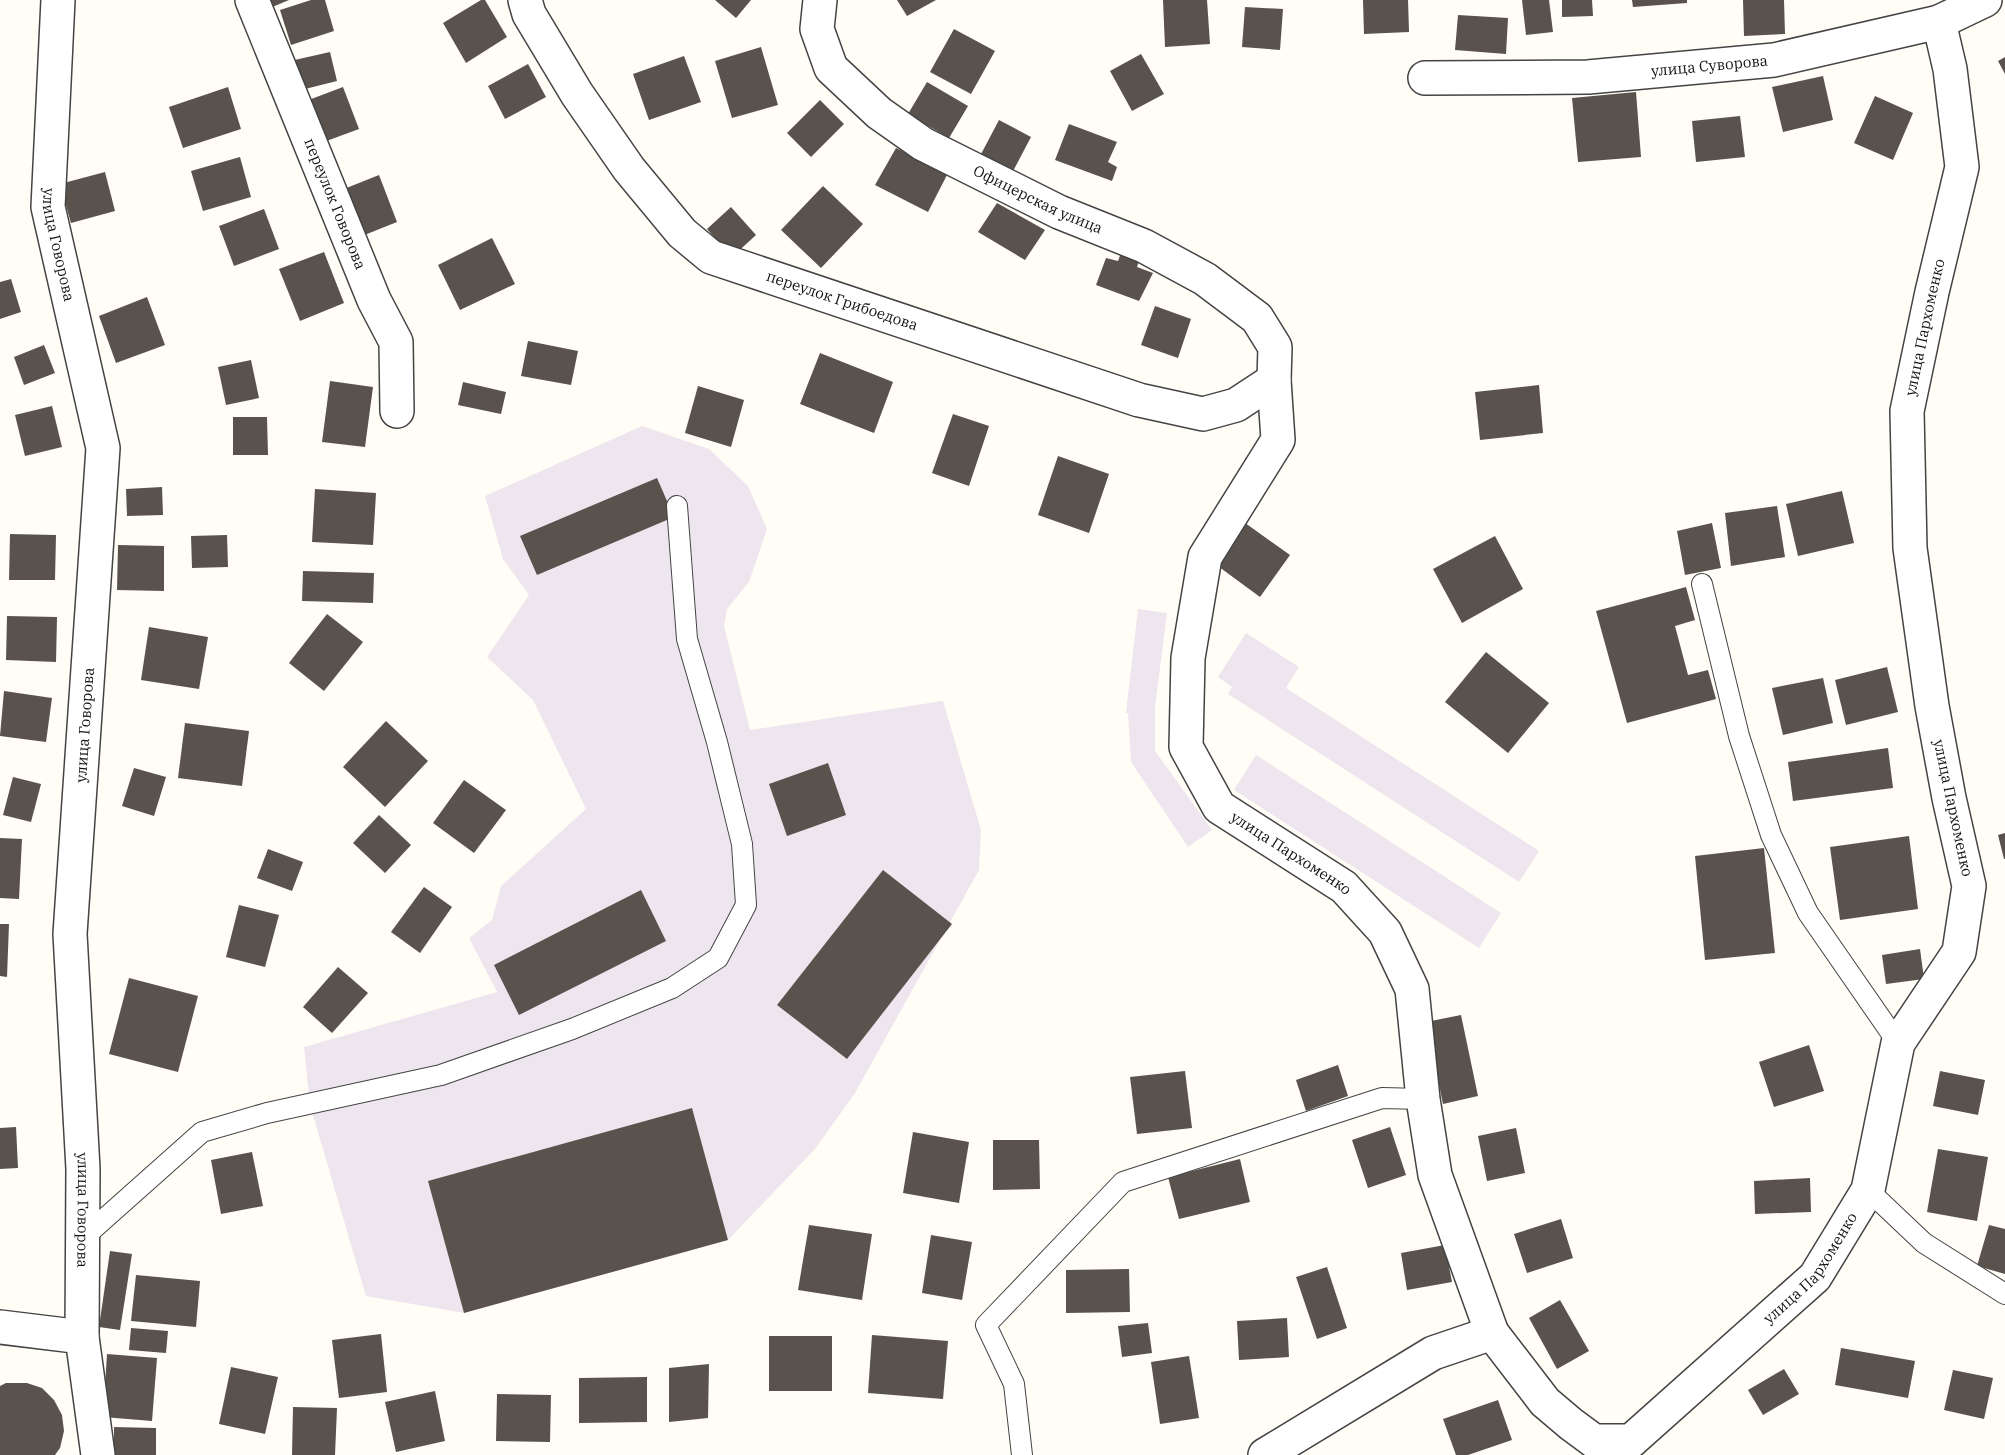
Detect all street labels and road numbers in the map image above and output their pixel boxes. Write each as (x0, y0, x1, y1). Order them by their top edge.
street label: улица Суворова (1650, 51, 1769, 80)
street label: переулок Говорова (300, 135, 370, 272)
street label: Офицерская улица (970, 161, 1106, 237)
street label: улица Говорова (39, 188, 79, 303)
street label: улица Пархоменко (1900, 257, 1949, 398)
street label: переулок Грибоедова (764, 266, 920, 334)
street label: улица Говорова (71, 667, 98, 783)
street label: улица Пархоменко (1930, 738, 1977, 878)
street label: улица Пархоменко (1227, 807, 1356, 898)
street label: улица Говорова (73, 1152, 93, 1268)
street label: улица Пархоменко (1759, 1209, 1861, 1328)

